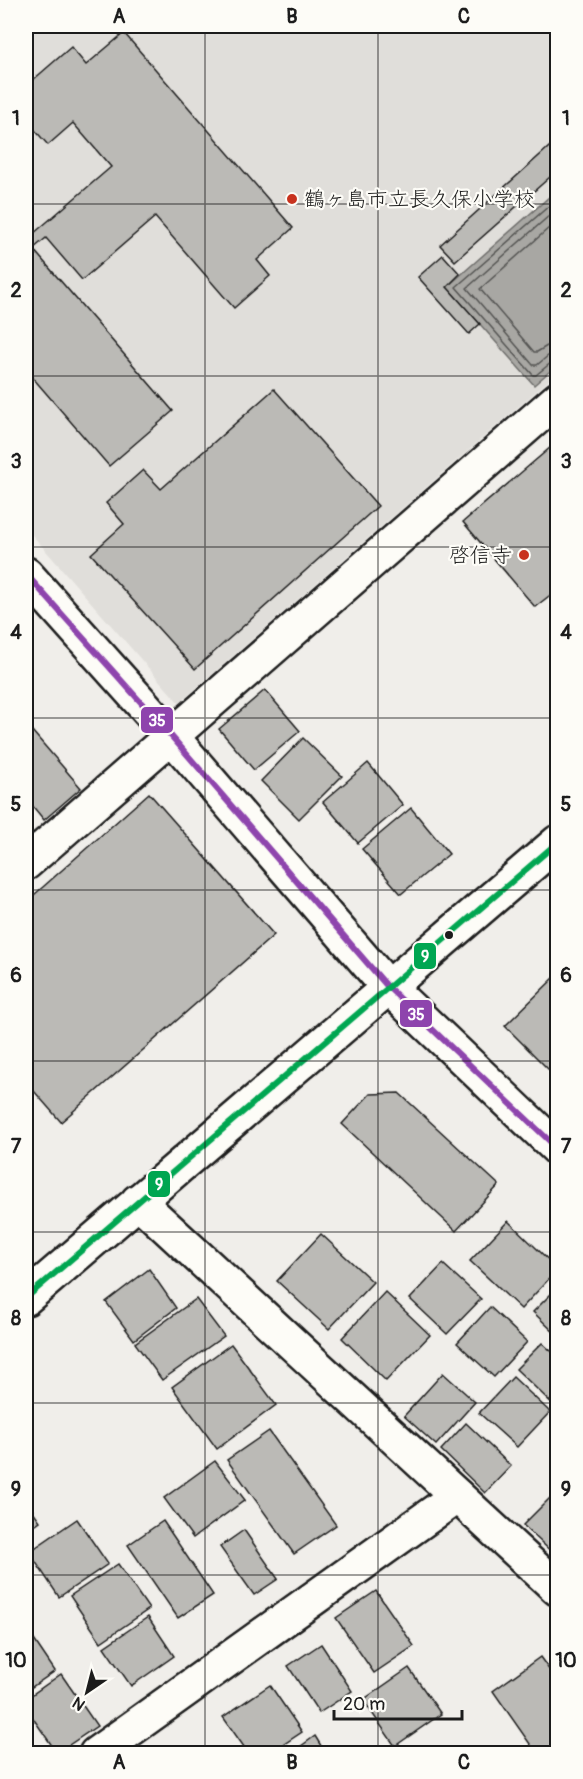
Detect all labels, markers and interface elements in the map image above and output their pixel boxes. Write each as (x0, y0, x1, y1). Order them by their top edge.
text: A (113, 4, 126, 29)
text: B (286, 4, 298, 29)
text: C (458, 4, 470, 29)
text: 1 (12, 106, 20, 131)
text: 1 (562, 106, 570, 131)
place label: 鶴ヶ島市立長久保小学校 (304, 186, 535, 213)
marker: 鶴ヶ島市立長久保小学校 (285, 192, 299, 206)
text: 2 (10, 278, 22, 303)
text: 2 (560, 278, 572, 303)
text: 3 (10, 449, 22, 474)
text: 3 (560, 449, 572, 474)
place label: 啓信寺 (449, 542, 512, 569)
marker: 啓信寺 (517, 548, 531, 562)
text: 4 (10, 620, 22, 645)
text: 4 (560, 620, 572, 645)
line badge: 35 (140, 706, 174, 734)
text: 35 (148, 711, 166, 731)
text: 5 (11, 792, 22, 817)
text: 5 (561, 792, 572, 817)
unlabelled marker (443, 929, 455, 941)
line badge: 9 (413, 942, 437, 970)
text: 9 (421, 947, 429, 967)
text: 6 (10, 963, 22, 988)
text: 6 (560, 963, 572, 988)
line badge: 35 (399, 999, 433, 1028)
text: 35 (407, 1005, 425, 1025)
text: 7 (11, 1134, 22, 1159)
text: 7 (561, 1134, 572, 1159)
line badge: 9 (147, 1170, 171, 1198)
text: 9 (155, 1175, 163, 1195)
text: 8 (11, 1306, 21, 1331)
text: 8 (561, 1306, 571, 1331)
text: 9 (11, 1477, 21, 1502)
text: 9 (561, 1477, 571, 1502)
text: 10 (5, 1648, 27, 1673)
text: 10 (555, 1648, 577, 1673)
north arrow (57, 1662, 117, 1722)
scale bar (334, 1683, 462, 1721)
text: N (69, 1692, 89, 1715)
text: 20 m (343, 1693, 385, 1716)
text: A (113, 1750, 126, 1775)
text: B (286, 1750, 298, 1775)
text: C (458, 1750, 470, 1775)

